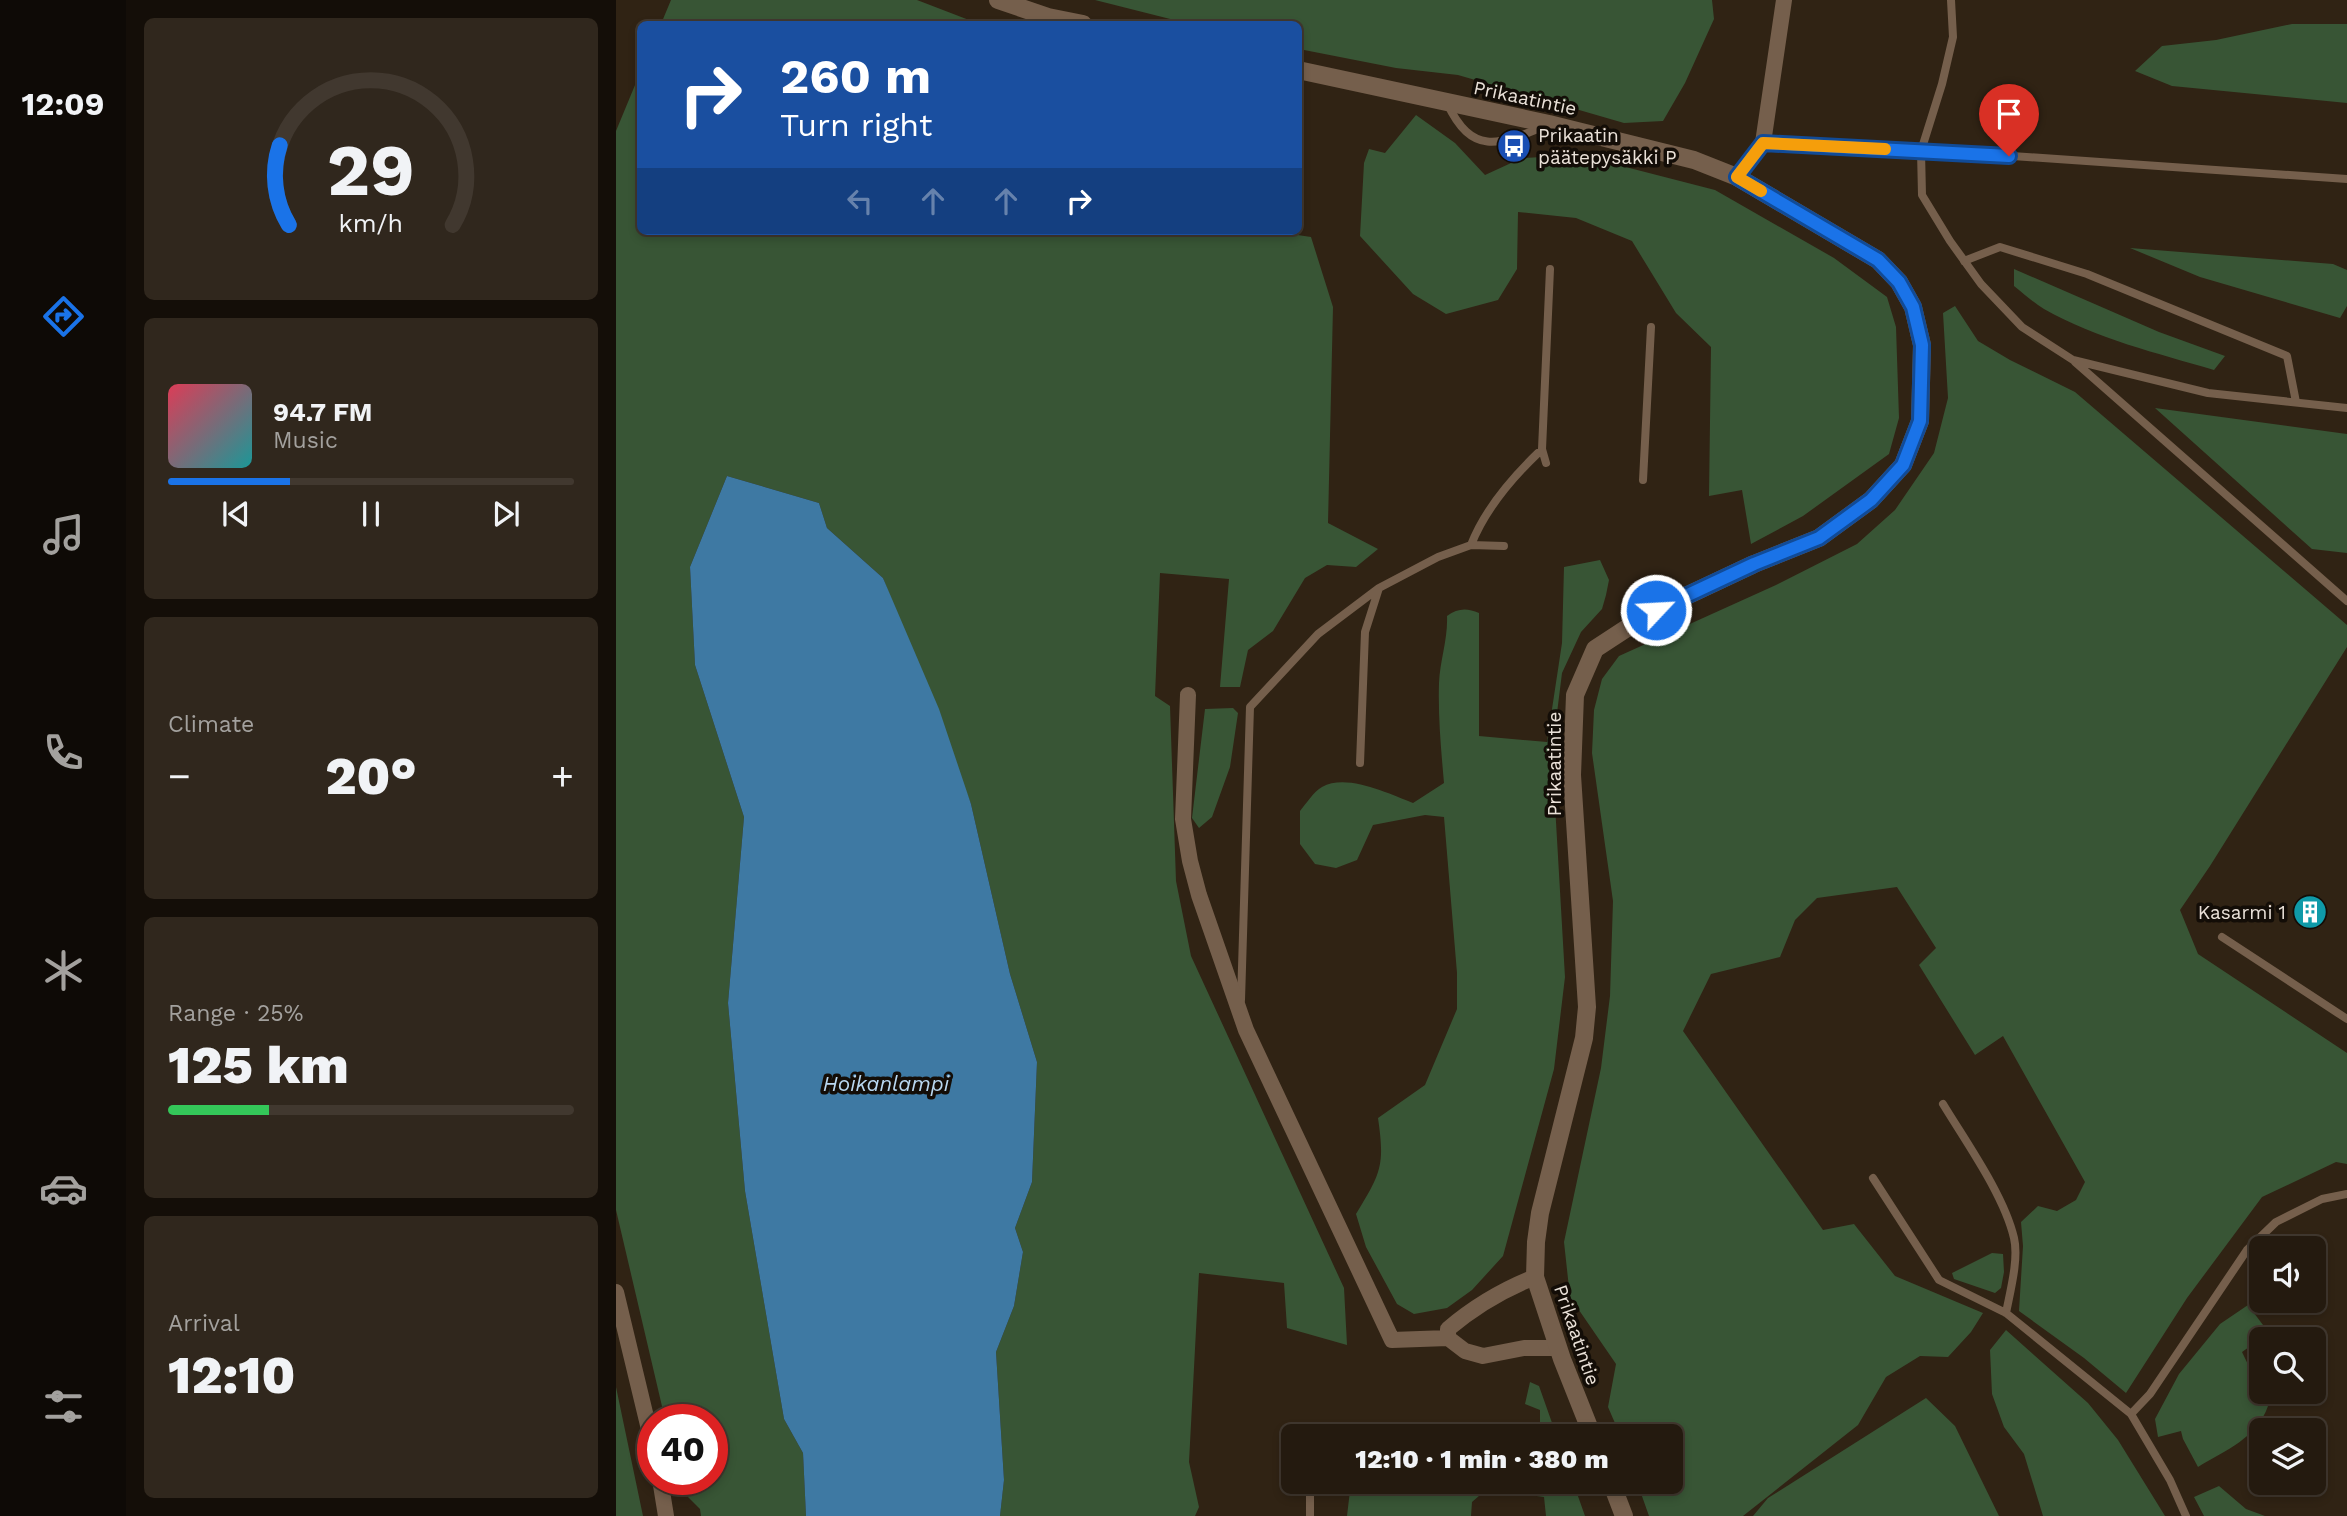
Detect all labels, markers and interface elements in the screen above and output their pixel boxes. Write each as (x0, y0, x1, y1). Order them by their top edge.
text: 260 m (780, 47, 931, 105)
icon: right (665, 49, 756, 140)
street label: Prikaatintie (1471, 76, 1579, 120)
pin (1979, 84, 2039, 156)
text: 12:09 (22, 85, 104, 123)
icon: arrive (1990, 95, 2028, 133)
text: Turn right (780, 106, 932, 144)
place label: Prikaatin päätepysäkki P (1538, 124, 1677, 169)
text: 29 (327, 127, 415, 213)
bus stop icon: Prikaatin päätepysäkki P (1495, 127, 1533, 165)
icon: left (841, 182, 879, 220)
icon: ahead (914, 182, 952, 220)
icon: ahead (987, 182, 1025, 220)
icon: right (1060, 182, 1098, 220)
text: km/h (339, 209, 403, 238)
icon: directions (39, 292, 88, 341)
text: 94.7 FM (273, 397, 373, 427)
text: Music (273, 427, 338, 454)
icon: previous (217, 495, 255, 533)
icon: pause (352, 495, 390, 533)
icon: next (487, 495, 525, 533)
icon: music (39, 510, 88, 559)
position arrow (1619, 573, 1693, 647)
text: Climate (168, 711, 254, 738)
street label: Prikaatintie (1543, 712, 1566, 816)
icon: phone (39, 728, 88, 777)
text: 20° (325, 746, 417, 807)
text: − (168, 754, 191, 798)
text: + (551, 754, 574, 798)
building icon: Kasarmi 1 (2291, 893, 2329, 931)
place label: Kasarmi 1 (2198, 901, 2286, 924)
icon: climate (39, 946, 88, 995)
text: Range · 25% (168, 1000, 303, 1027)
text: 125 km (168, 1035, 349, 1096)
water label: Hoikanlampi (823, 1071, 950, 1096)
icon: car (39, 1164, 88, 1213)
map controls (2249, 1236, 2326, 1495)
button: sound (2249, 1236, 2326, 1313)
street label: Prikaatintie (1549, 1282, 1605, 1388)
text: Arrival (168, 1310, 240, 1337)
button: search (2249, 1327, 2326, 1404)
text: 12:10 (168, 1345, 295, 1406)
icon: filters (39, 1382, 88, 1431)
speed limit sign: 40 (637, 1404, 728, 1495)
button: layers (2249, 1418, 2326, 1495)
text: 12:10 · 1 min · 380 m (1355, 1444, 1609, 1474)

